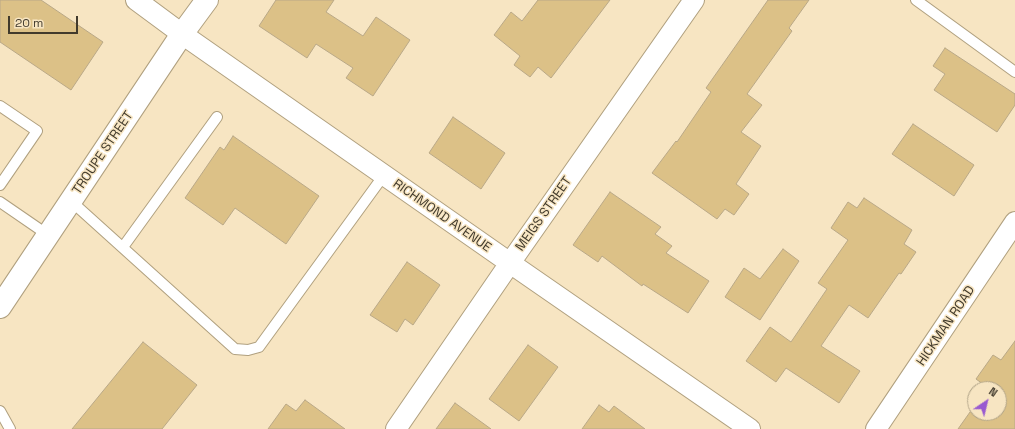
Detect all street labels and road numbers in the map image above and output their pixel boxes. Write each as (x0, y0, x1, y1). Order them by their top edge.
street label: TROUPE STREET (69, 108, 137, 198)
street label: MEIGS STREET (513, 174, 575, 254)
street label: RICHMOND AVENUE (390, 176, 494, 256)
street label: HICKMAN ROAD (914, 283, 978, 369)

